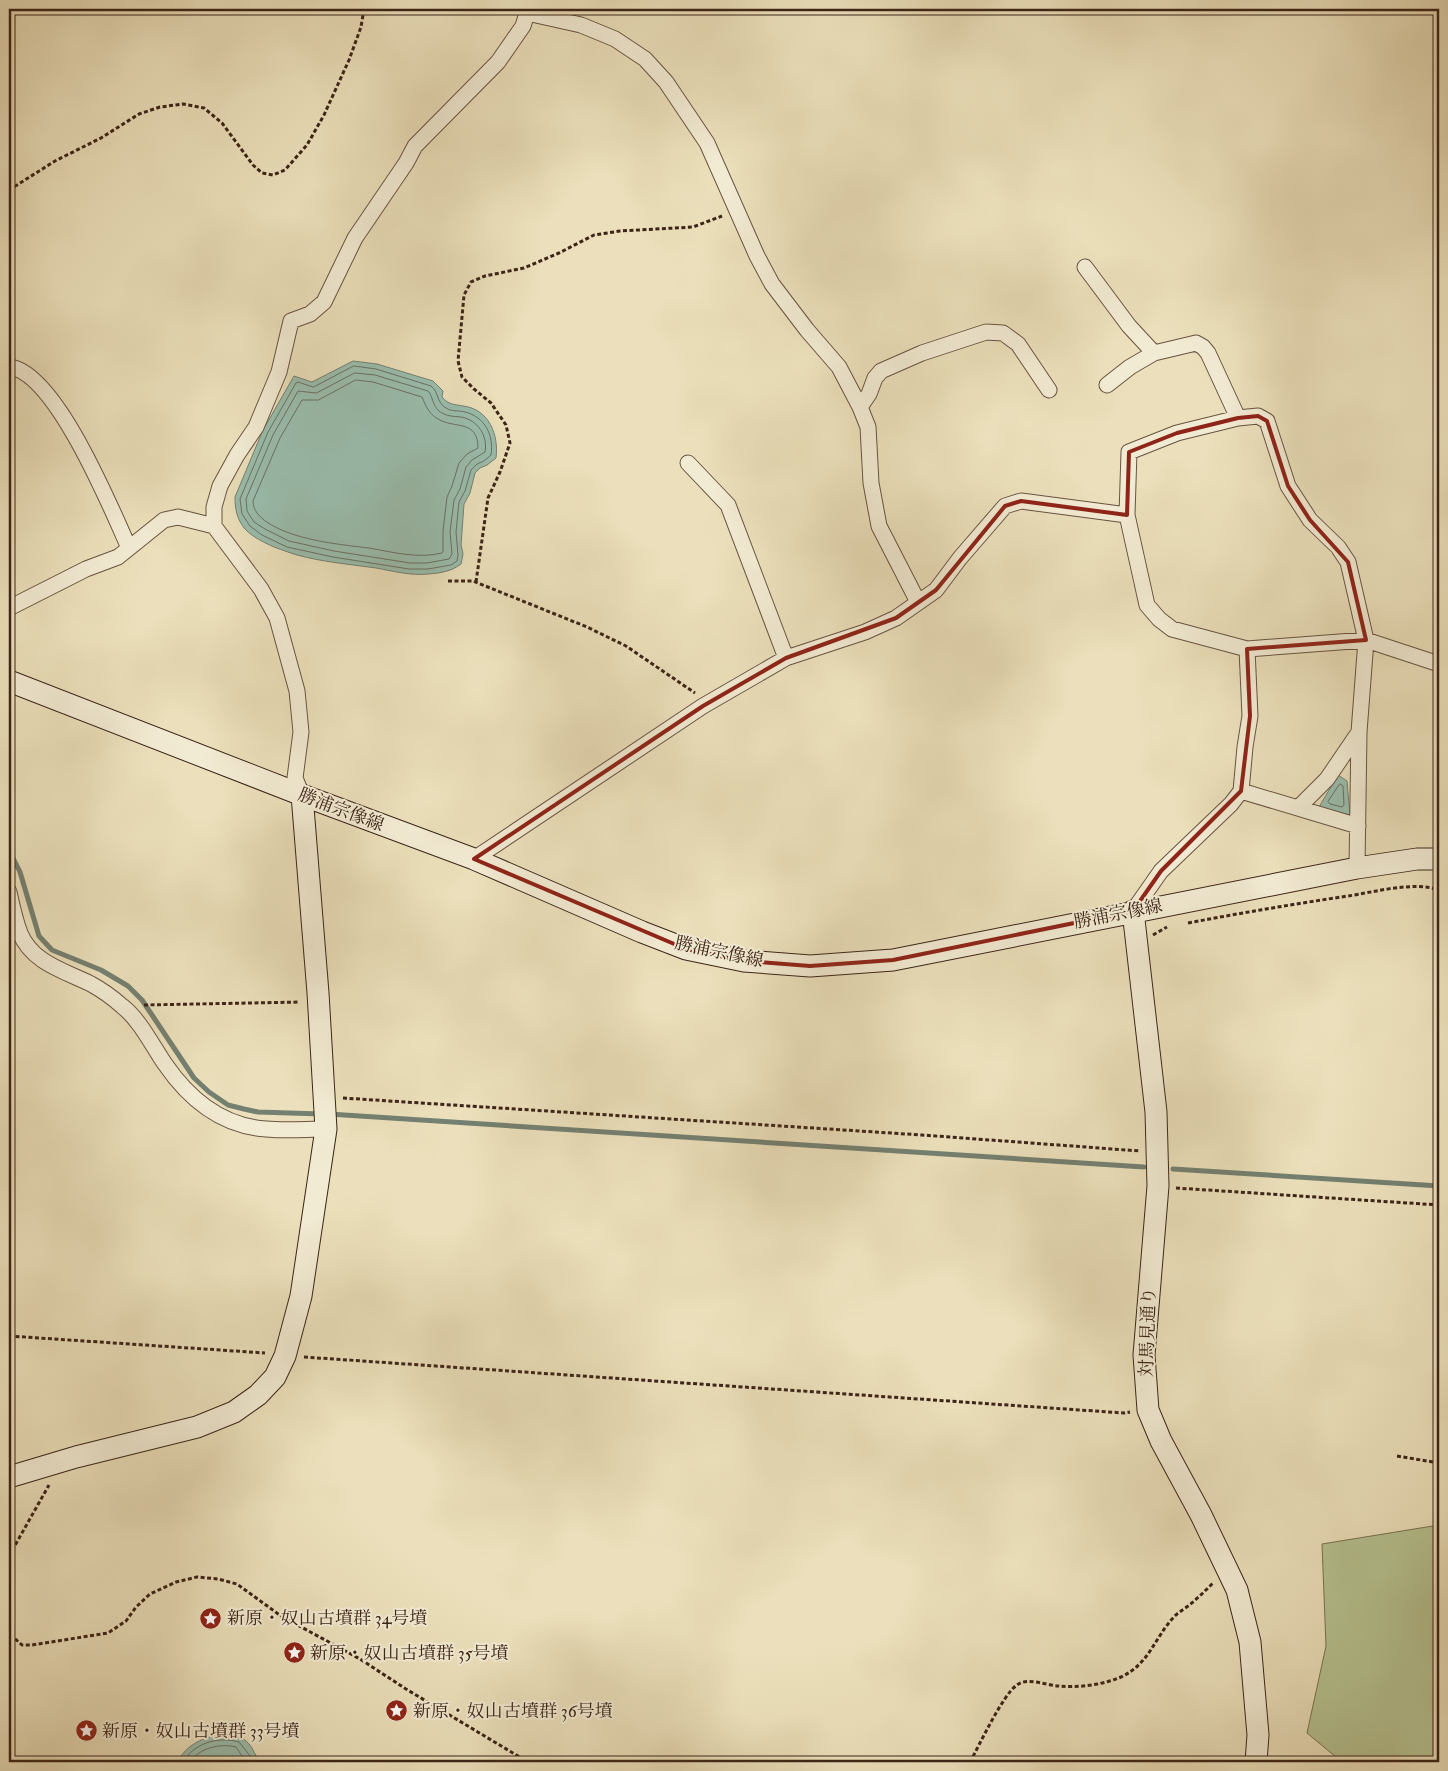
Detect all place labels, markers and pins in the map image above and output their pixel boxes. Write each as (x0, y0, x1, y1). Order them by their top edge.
place icon: 新原・奴山古墳群 34号墳 (199, 1606, 223, 1630)
place label: 新原・奴山古墳群 34号墳 (227, 1607, 427, 1630)
place icon: 新原・奴山古墳群 35号墳 (282, 1641, 306, 1665)
place label: 新原・奴山古墳群 35号墳 (310, 1642, 509, 1665)
place icon: 新原・奴山古墳群 36号墳 (385, 1699, 409, 1723)
place label: 新原・奴山古墳群 36号墳 (413, 1700, 613, 1723)
place icon: 新原・奴山古墳群 33号墳 (74, 1719, 98, 1743)
place label: 新原・奴山古墳群 33号墳 (102, 1720, 300, 1743)

